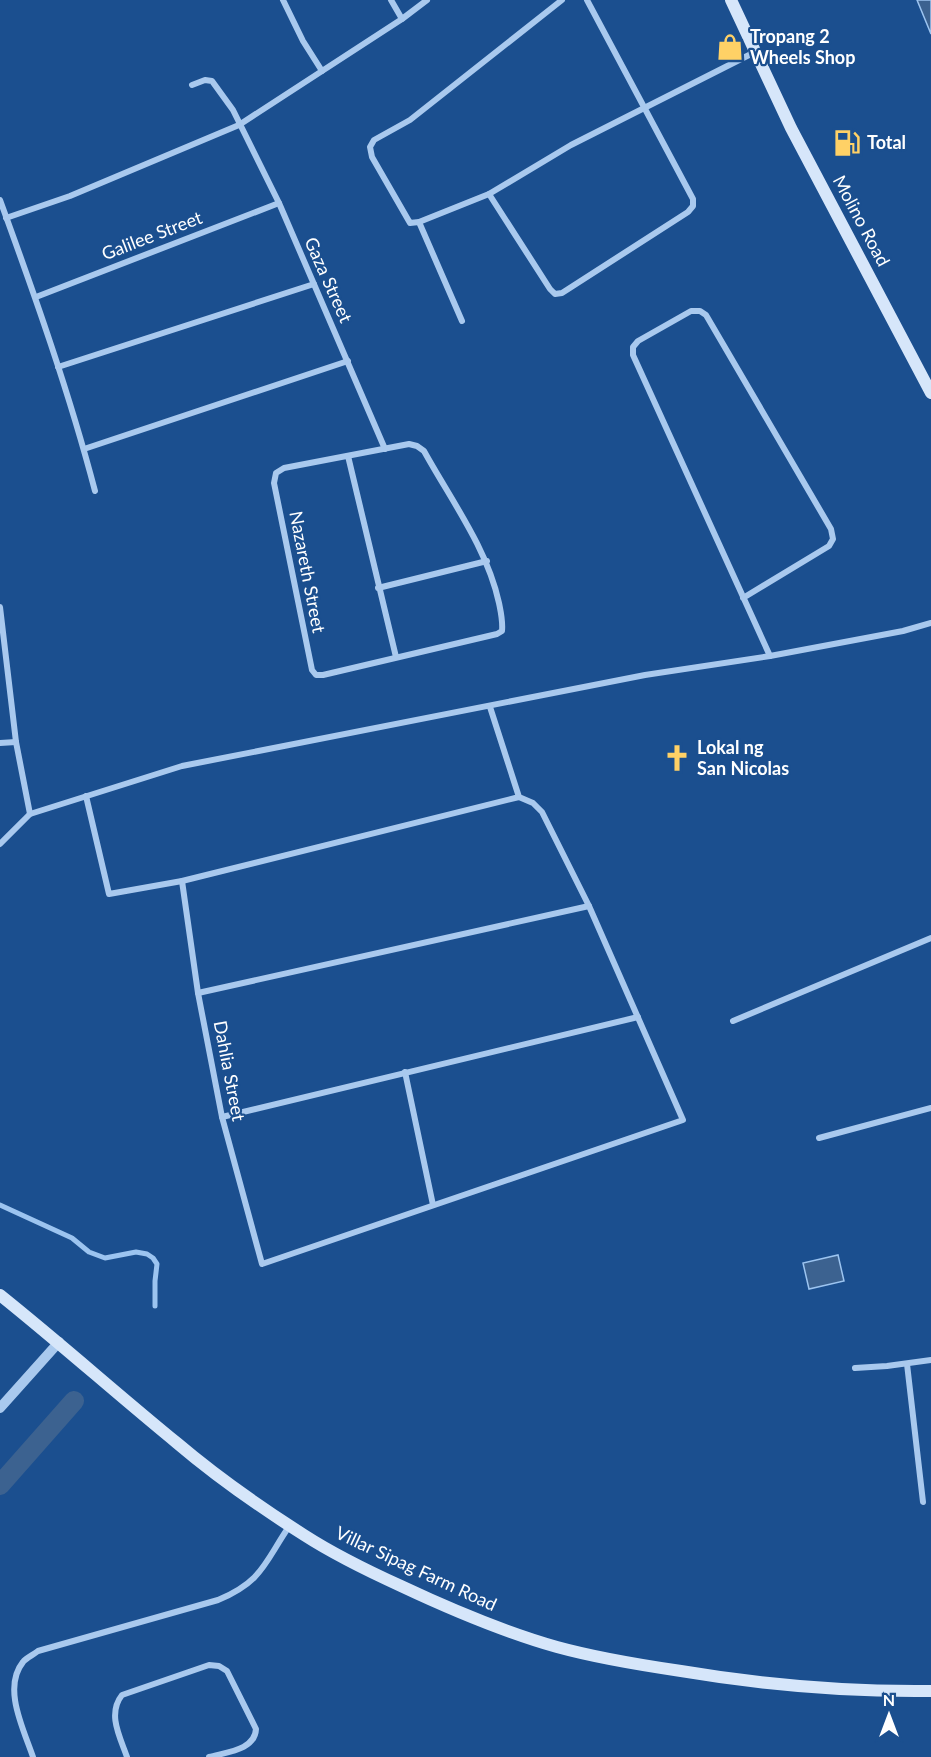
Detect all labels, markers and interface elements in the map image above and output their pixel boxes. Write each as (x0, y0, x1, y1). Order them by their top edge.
place label: Tropang 2 Wheels Shop (750, 25, 855, 68)
shop icon: Tropang 2 Wheels Shop (715, 32, 745, 62)
fuel station icon: Total (832, 128, 862, 158)
place label: Total (867, 131, 906, 153)
street label: Molino Road (829, 171, 895, 270)
street label: Galilee Street (98, 206, 206, 264)
street label: Gaza Street (300, 233, 358, 326)
street label: Nazareth Street (285, 509, 331, 635)
place label: Lokal ng San Nicolas (697, 736, 789, 779)
church icon: Lokal ng San Nicolas (662, 743, 692, 773)
street label: Dahlia Street (209, 1019, 251, 1123)
street label: Villar Sipag Farm Road (332, 1521, 501, 1615)
north arrow (859, 1685, 919, 1745)
text: N (883, 1690, 895, 1709)

